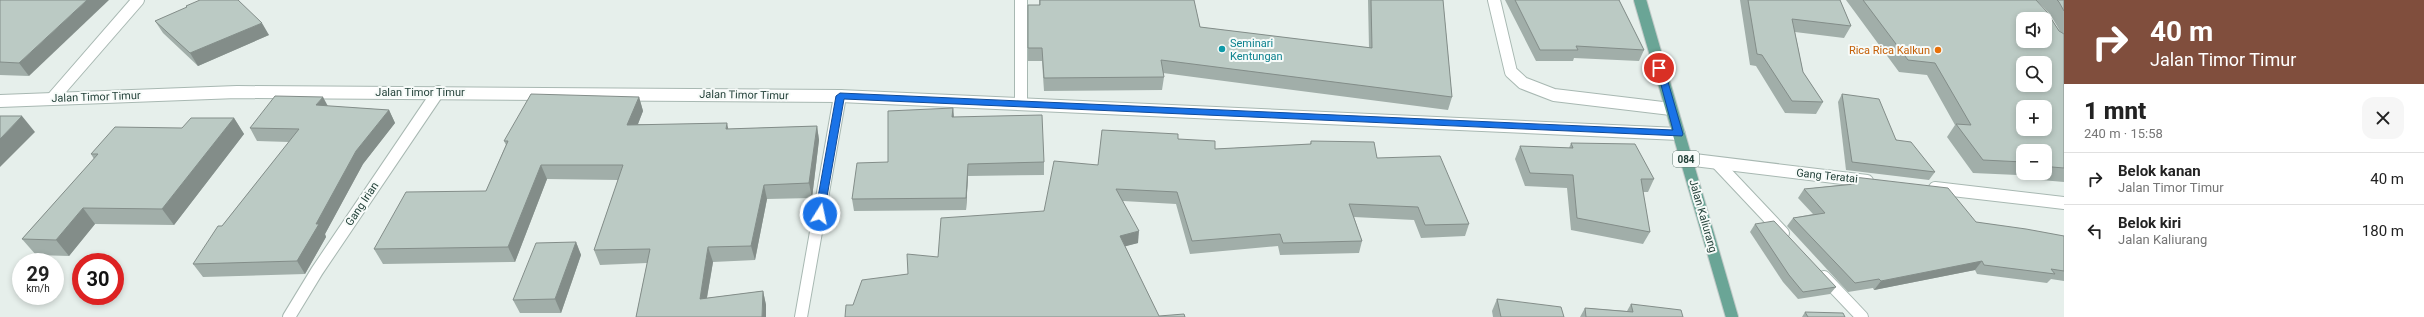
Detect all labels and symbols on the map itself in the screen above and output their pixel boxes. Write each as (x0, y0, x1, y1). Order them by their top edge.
place label: Seminari Kentungan (1230, 37, 1283, 63)
marker: Seminari Kentungan (1217, 44, 1227, 54)
place label: Rica Rica Kalkun (1849, 44, 1930, 57)
marker: Rica Rica Kalkun (1933, 45, 1943, 55)
pin (1642, 51, 1676, 85)
street label: Jalan Timor Timur (375, 86, 465, 99)
street label: Jalan Timor Timur (699, 88, 789, 102)
street label: Jalan Timor Timur (51, 89, 141, 105)
road number: 084 (1673, 151, 1699, 167)
street label: Gang Teratai (1796, 166, 1858, 186)
street label: Jalan Kaliurang (1686, 178, 1720, 254)
street label: Gang Irian (343, 180, 381, 228)
position arrow (799, 193, 841, 235)
speed limit sign: 30 (72, 253, 124, 305)

